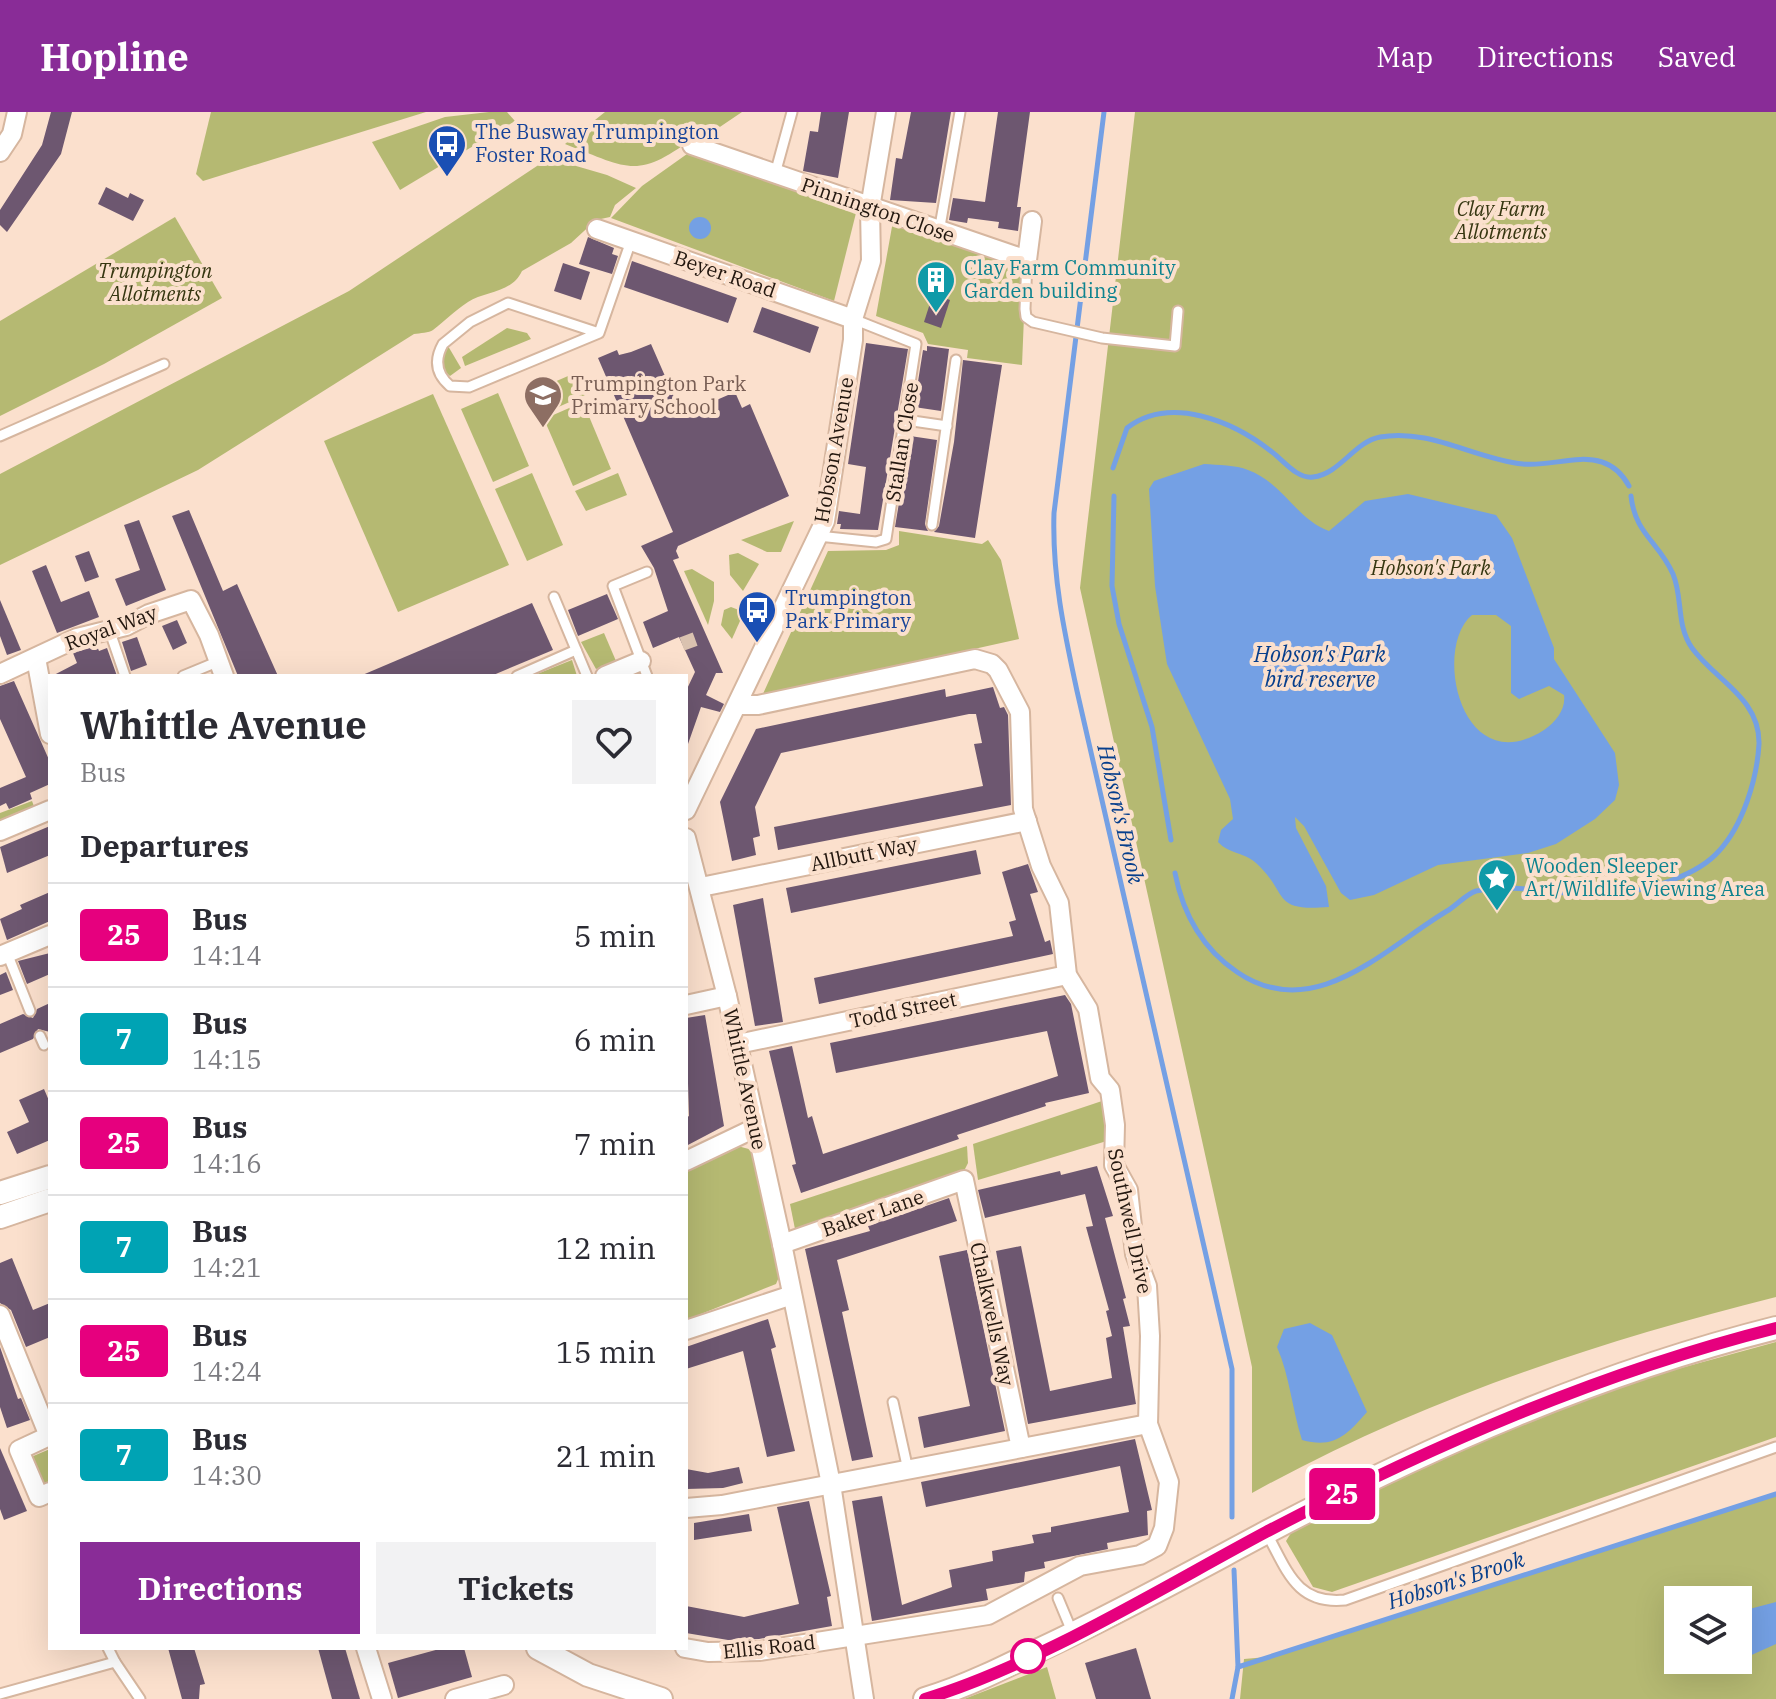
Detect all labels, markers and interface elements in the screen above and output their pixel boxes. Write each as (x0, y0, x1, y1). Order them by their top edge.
text: Hopline (40, 32, 189, 81)
text: Map (1376, 38, 1433, 75)
text: Directions (1477, 38, 1614, 75)
text: Saved (1658, 38, 1736, 75)
place label: The Busway Trumpington Foster Road (475, 118, 720, 168)
bus stop icon: The Busway Trumpington Foster Road (426, 123, 468, 178)
street label: Pinnington Close (798, 171, 959, 248)
park label: Clay Farm Allotments (1453, 195, 1548, 245)
street label: Beyer Road (670, 243, 780, 304)
place label: Clay Farm Community Garden building (964, 254, 1176, 304)
park label: Trumpington Allotments (98, 257, 213, 307)
building icon: Clay Farm Community Garden building (915, 259, 957, 314)
place label: Trumpington Park Primary School (571, 370, 746, 420)
school or university icon: Trumpington Park Primary School (522, 374, 564, 429)
street label: Hobson Avenue (807, 375, 860, 525)
street label: Stallan Close (879, 380, 924, 504)
park label: Hobson's Park (1370, 554, 1491, 581)
place label: Trumpington Park Primary (785, 584, 912, 634)
bus stop icon: Trumpington Park Primary (736, 589, 778, 644)
street label: Royal Way (61, 598, 161, 657)
water label: Hobson's Park bird reserve (1253, 639, 1386, 693)
text: Whittle Avenue (80, 700, 367, 749)
button: heart (572, 700, 656, 784)
water label: Hobson's Brook (1091, 740, 1152, 887)
text: Bus (80, 755, 126, 789)
text: Departures (80, 826, 249, 865)
street label: Allbutt Way (808, 830, 920, 877)
place label: Wooden Sleeper Art/Wildlife Viewing Area (1525, 852, 1765, 902)
place icon: Wooden Sleeper Art/Wildlife Viewing Area (1476, 857, 1518, 912)
text: Bus (192, 899, 247, 938)
text: 25 (107, 916, 141, 953)
text: 5 min (574, 916, 656, 955)
text: 14:14 (192, 938, 262, 972)
street label: Todd Street (847, 985, 959, 1034)
text: Bus (192, 1003, 247, 1042)
street label: Whittle Avenue (717, 1006, 774, 1152)
text: 7 (116, 1020, 132, 1057)
text: 6 min (574, 1020, 656, 1059)
text: 14:15 (192, 1042, 262, 1076)
text: Bus (192, 1107, 247, 1146)
text: 25 (107, 1124, 141, 1161)
text: 7 min (574, 1124, 656, 1163)
text: 14:16 (192, 1146, 262, 1180)
street label: Southwell Drive (1102, 1146, 1159, 1296)
street label: Baker Lane (818, 1182, 927, 1243)
text: Bus (192, 1211, 247, 1250)
text: 7 (116, 1228, 132, 1265)
text: 12 min (556, 1228, 656, 1267)
street label: Chalkwells Way (964, 1240, 1021, 1388)
text: 14:21 (192, 1250, 262, 1284)
text: Bus (192, 1315, 247, 1354)
text: 25 (107, 1332, 141, 1369)
text: 15 min (556, 1332, 656, 1371)
text: 14:24 (192, 1354, 262, 1388)
text: Bus (192, 1419, 247, 1458)
text: 7 (116, 1436, 132, 1473)
text: 21 min (556, 1436, 656, 1475)
text: 14:30 (192, 1458, 262, 1492)
line badge: 25 (1306, 1468, 1378, 1520)
text: 25 (1325, 1475, 1359, 1512)
button: Directions (80, 1542, 360, 1634)
button: Tickets (376, 1542, 656, 1634)
water label: Hobson's Brook (1383, 1544, 1528, 1616)
map controls (1664, 1586, 1752, 1674)
button: layers (1664, 1586, 1752, 1674)
street label: Ellis Road (721, 1628, 817, 1665)
unlabelled marker (1011, 1639, 1045, 1673)

